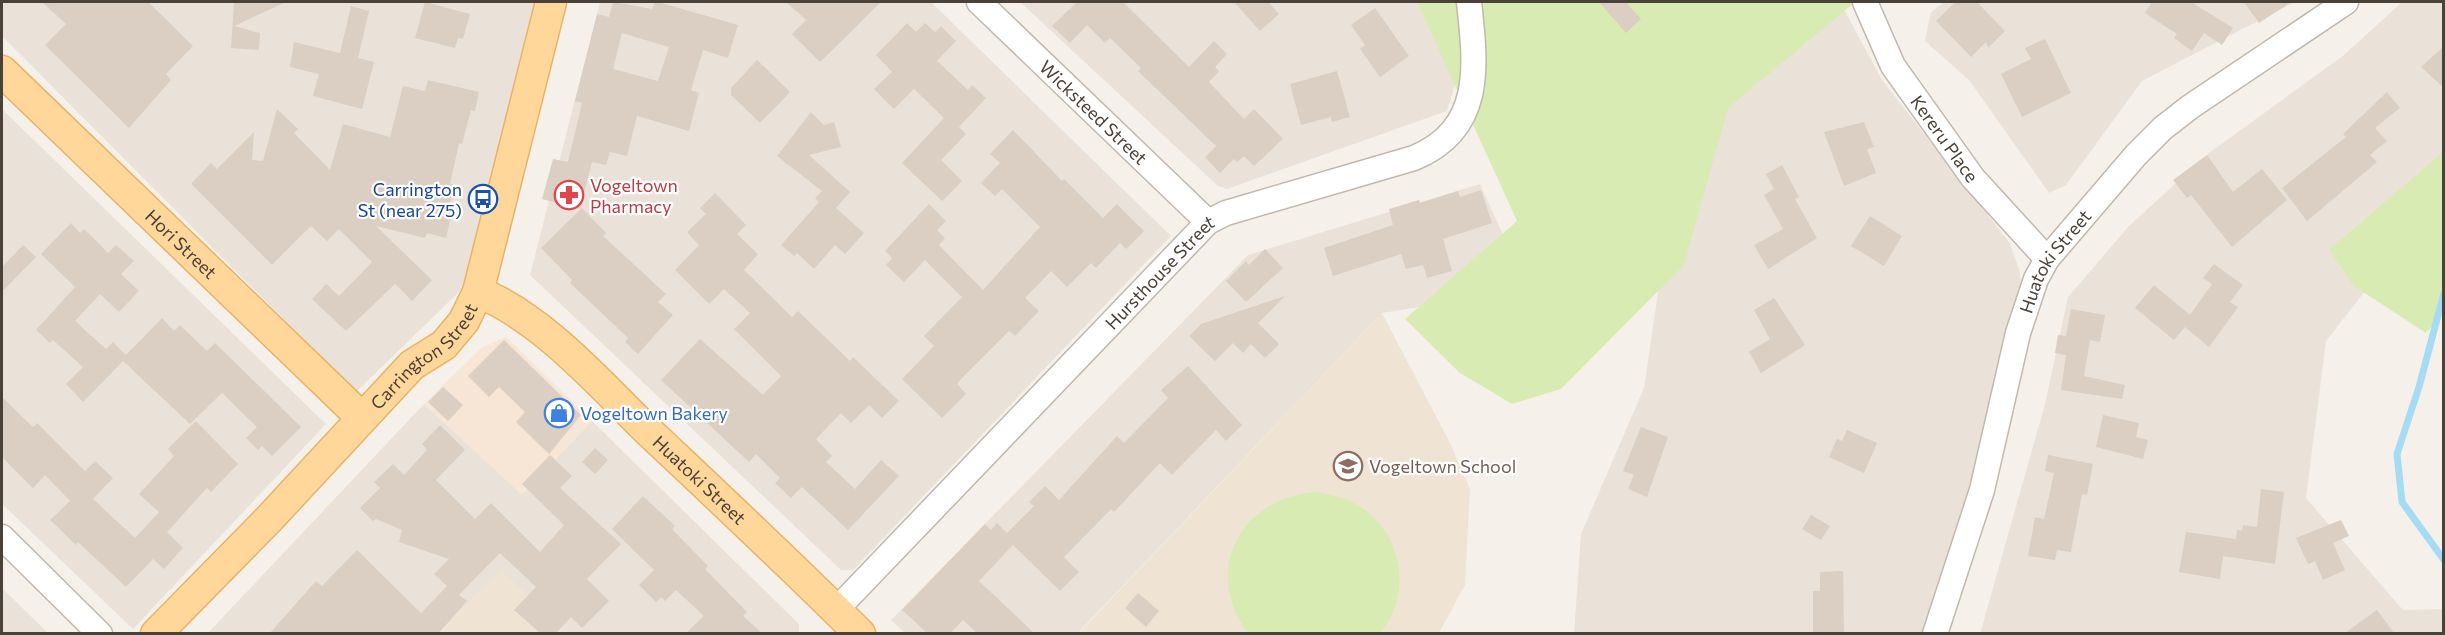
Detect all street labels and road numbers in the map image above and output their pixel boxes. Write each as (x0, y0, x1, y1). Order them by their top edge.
street label: Wicksteed Street (1035, 55, 1152, 169)
street label: Kereru Place (1906, 91, 1983, 186)
street label: Hori Street (141, 204, 222, 283)
street label: Huatoki Street (2014, 205, 2095, 316)
street label: Hursthouse Street (1100, 210, 1217, 334)
street label: Carrington Street (366, 300, 482, 414)
street label: Huatoki Street (649, 431, 751, 529)

